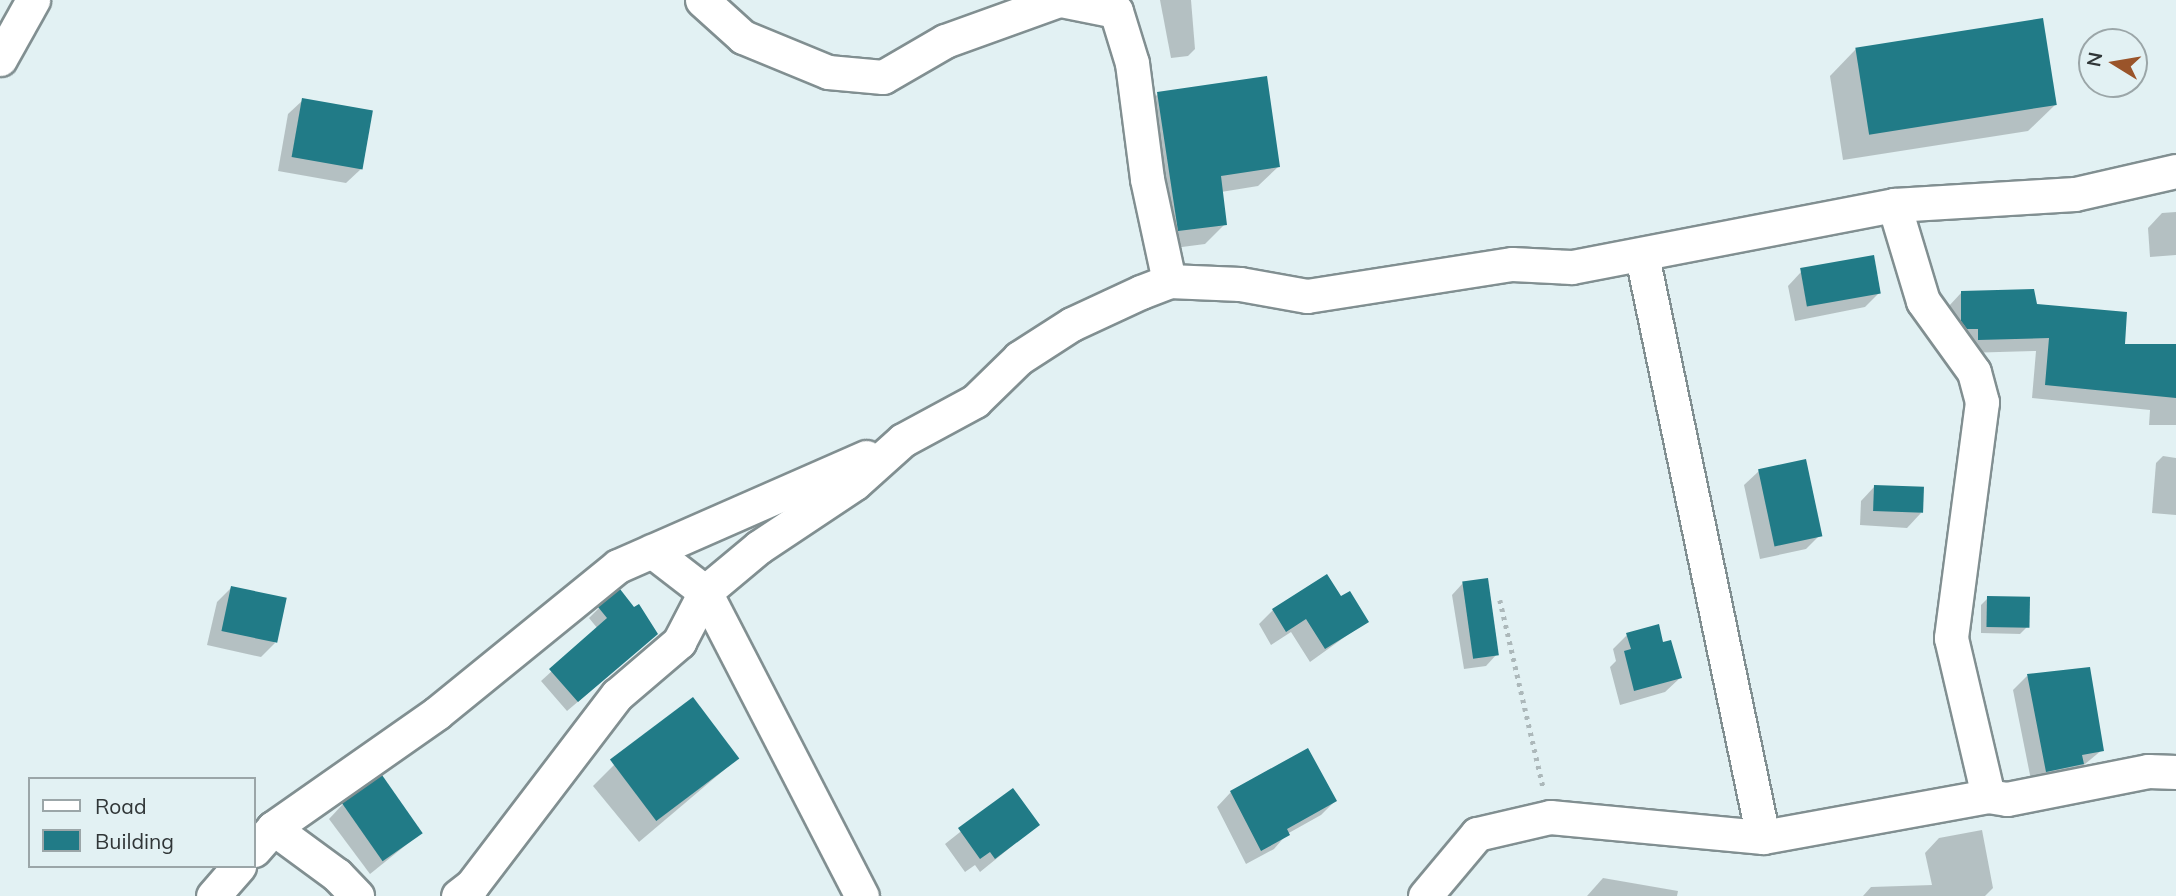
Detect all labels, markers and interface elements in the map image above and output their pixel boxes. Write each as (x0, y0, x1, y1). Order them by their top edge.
north arrow (2078, 28, 2148, 98)
text: N (2081, 50, 2107, 69)
legend (28, 777, 256, 868)
text: Road (95, 793, 146, 819)
text: Building (95, 828, 174, 854)

